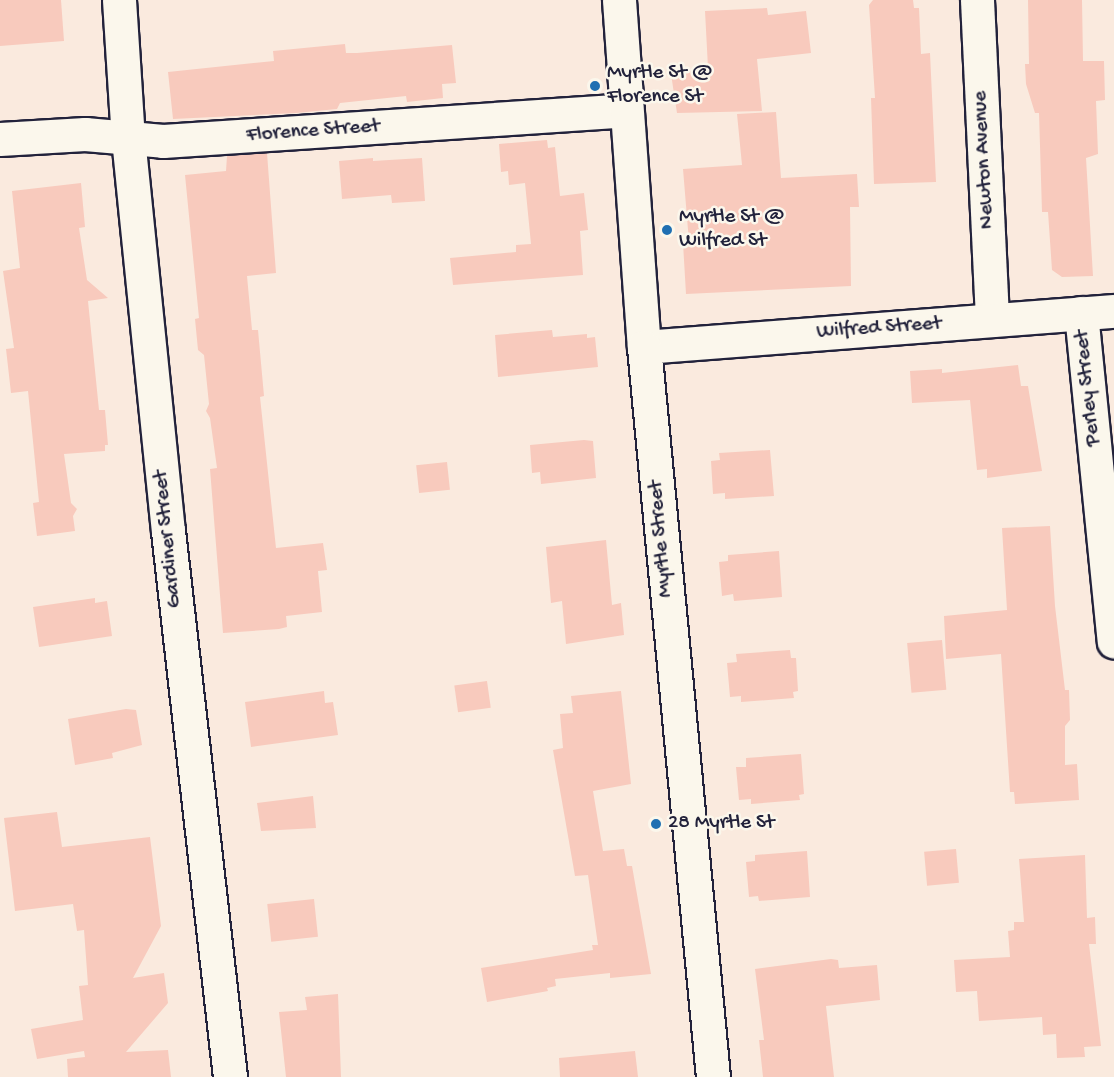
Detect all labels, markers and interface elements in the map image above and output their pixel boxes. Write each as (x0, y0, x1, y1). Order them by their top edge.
place label: Myrtle St @ Florence St (607, 61, 712, 111)
marker: Myrtle St @ Florence St (588, 79, 602, 93)
street label: Newton Avenue (969, 90, 1001, 230)
street label: Florence Street (246, 115, 380, 149)
place label: Myrtle St @ Wilfred St (679, 205, 784, 255)
marker: Myrtle St @ Wilfred St (660, 223, 674, 237)
street label: Wilfred Street (816, 312, 942, 346)
street label: Perley Street (1070, 329, 1108, 447)
street label: Gardiner Street (149, 469, 189, 609)
street label: Myrtle Street (644, 479, 680, 599)
place label: 28 Myrtle St (668, 811, 774, 837)
marker: 28 Myrtle St (649, 817, 663, 831)

